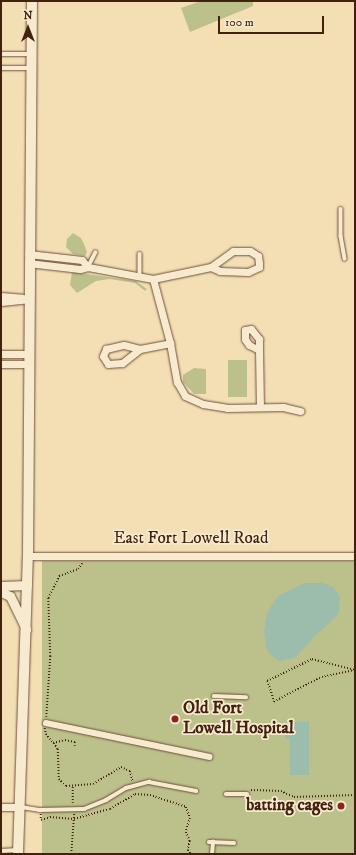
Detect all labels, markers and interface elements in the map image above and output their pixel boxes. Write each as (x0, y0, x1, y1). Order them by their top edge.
north arrow (8, 8, 48, 48)
scale bar (220, 8, 326, 34)
text: N (23, 9, 33, 23)
text: 100 m (225, 15, 254, 30)
street label: East Fort Lowell Road (114, 529, 268, 549)
place label: Old Fort Lowell Hospital (183, 699, 294, 739)
marker: Old Fort Lowell Hospital (170, 714, 180, 724)
place label: batting cages (246, 796, 333, 816)
marker: batting cages (336, 801, 346, 811)

